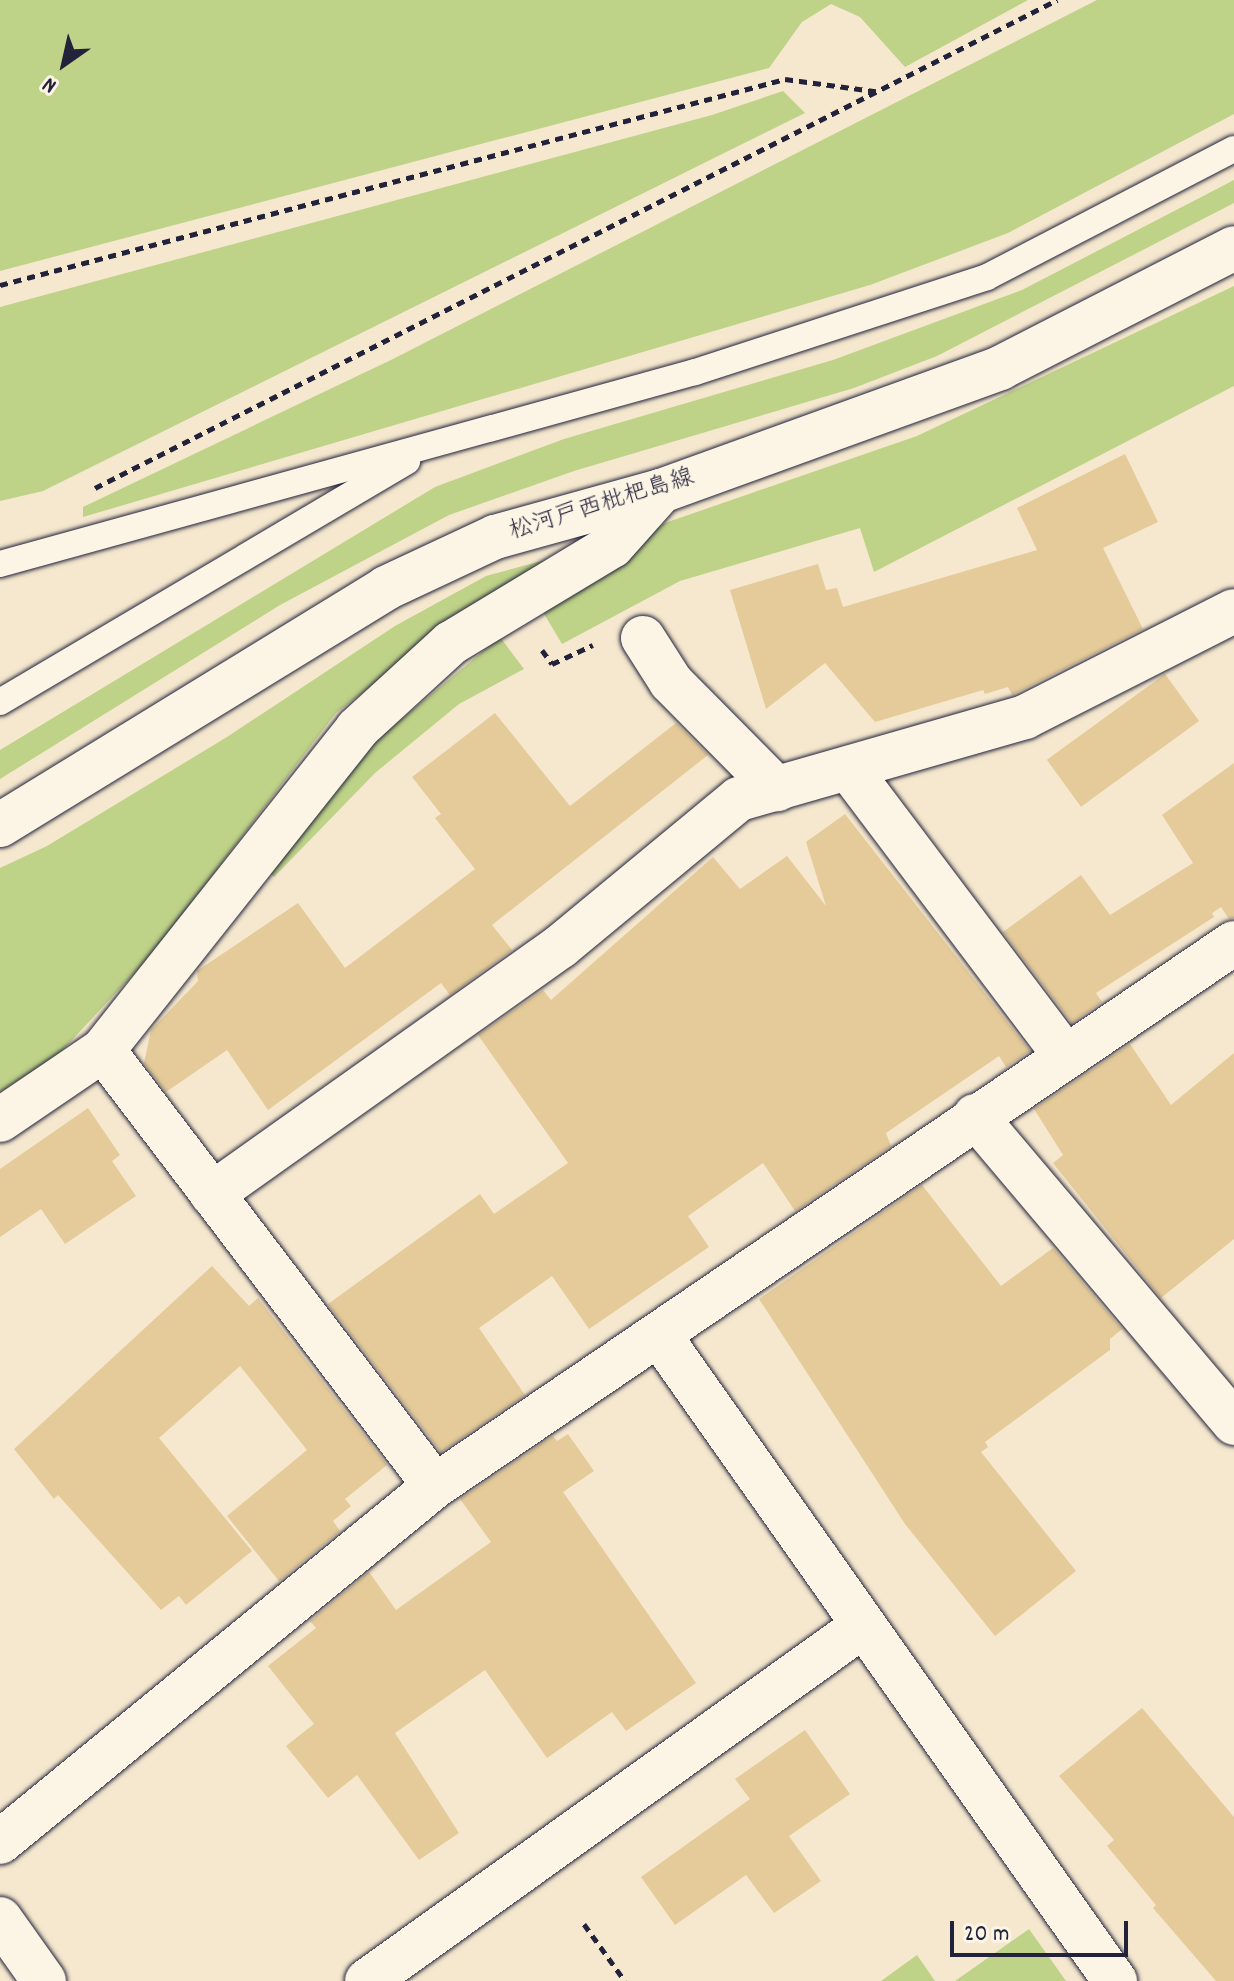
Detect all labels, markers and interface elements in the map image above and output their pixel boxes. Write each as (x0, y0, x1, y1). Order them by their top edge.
north arrow (24, 24, 104, 104)
text: N (37, 68, 63, 100)
street label: 松河戸西枇杷島線 (506, 464, 698, 548)
scale bar (954, 1905, 1132, 1955)
text: 20 m (964, 1918, 1010, 1952)

